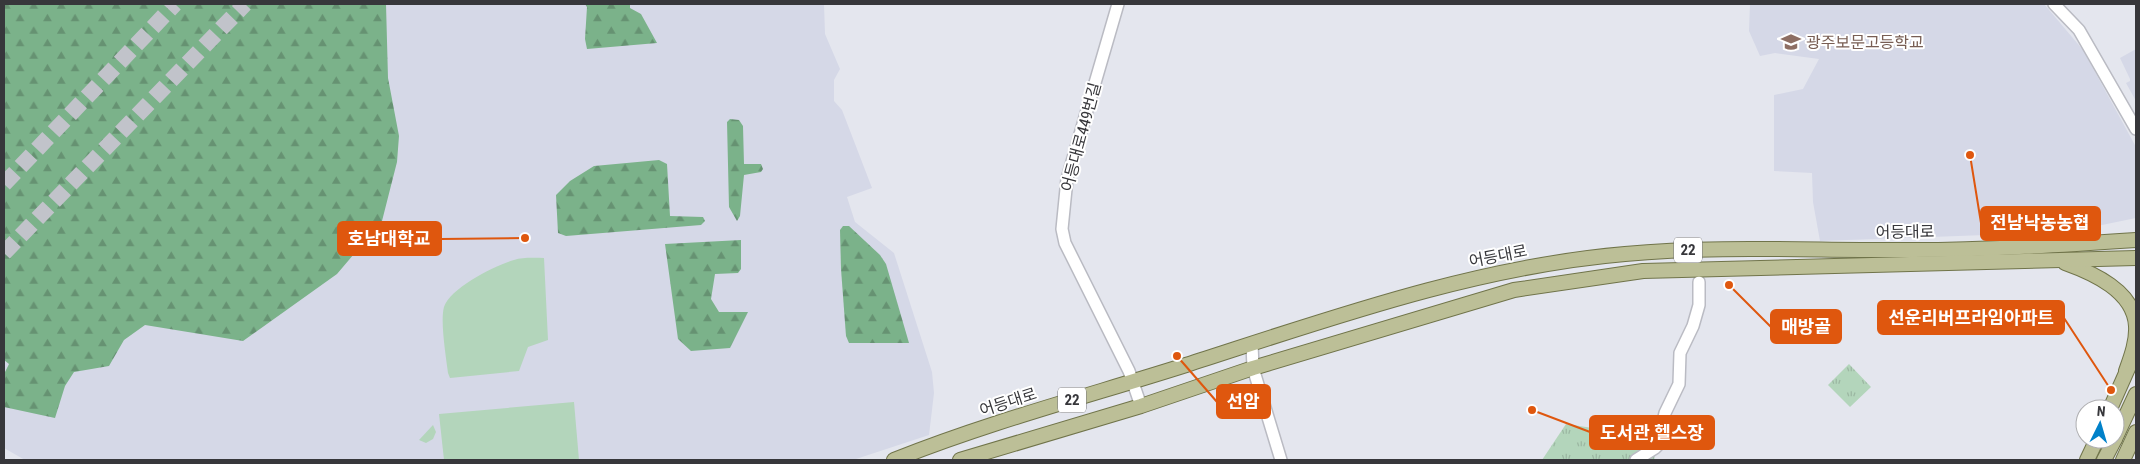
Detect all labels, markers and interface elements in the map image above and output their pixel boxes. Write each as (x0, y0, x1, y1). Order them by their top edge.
school or university icon: 광주보문고등학교 (1780, 31, 1802, 53)
place label: 광주보문고등학교 (1806, 33, 1924, 52)
street label: 어등대로449번길 (1057, 80, 1105, 194)
callout: 전남낙농농협 (1981, 207, 2100, 240)
text: 전남낙농농협 (1990, 212, 2090, 233)
callout: 호남대학교 (338, 222, 441, 255)
street label: 어등대로 (1875, 222, 1935, 242)
text: 호남대학교 (348, 228, 430, 249)
road number: 22 (1674, 238, 1702, 262)
street label: 어등대로 (1467, 241, 1529, 271)
callout: 선운리버프라임아파트 (1878, 301, 2064, 334)
text: 선운리버프라임아파트 (1888, 307, 2054, 328)
callout: 매방골 (1771, 310, 1841, 343)
text: 매방골 (1781, 316, 1831, 337)
street label: 어등대로 (977, 384, 1039, 420)
callout: 선암 (1217, 385, 1270, 418)
road number: 22 (1058, 388, 1086, 412)
text: 선암 (1226, 391, 1260, 412)
north arrow (2075, 399, 2125, 449)
text: N (2096, 403, 2106, 419)
callout: 도서관,헬스장 (1590, 416, 1714, 449)
text: 도서관,헬스장 (1600, 422, 1704, 443)

